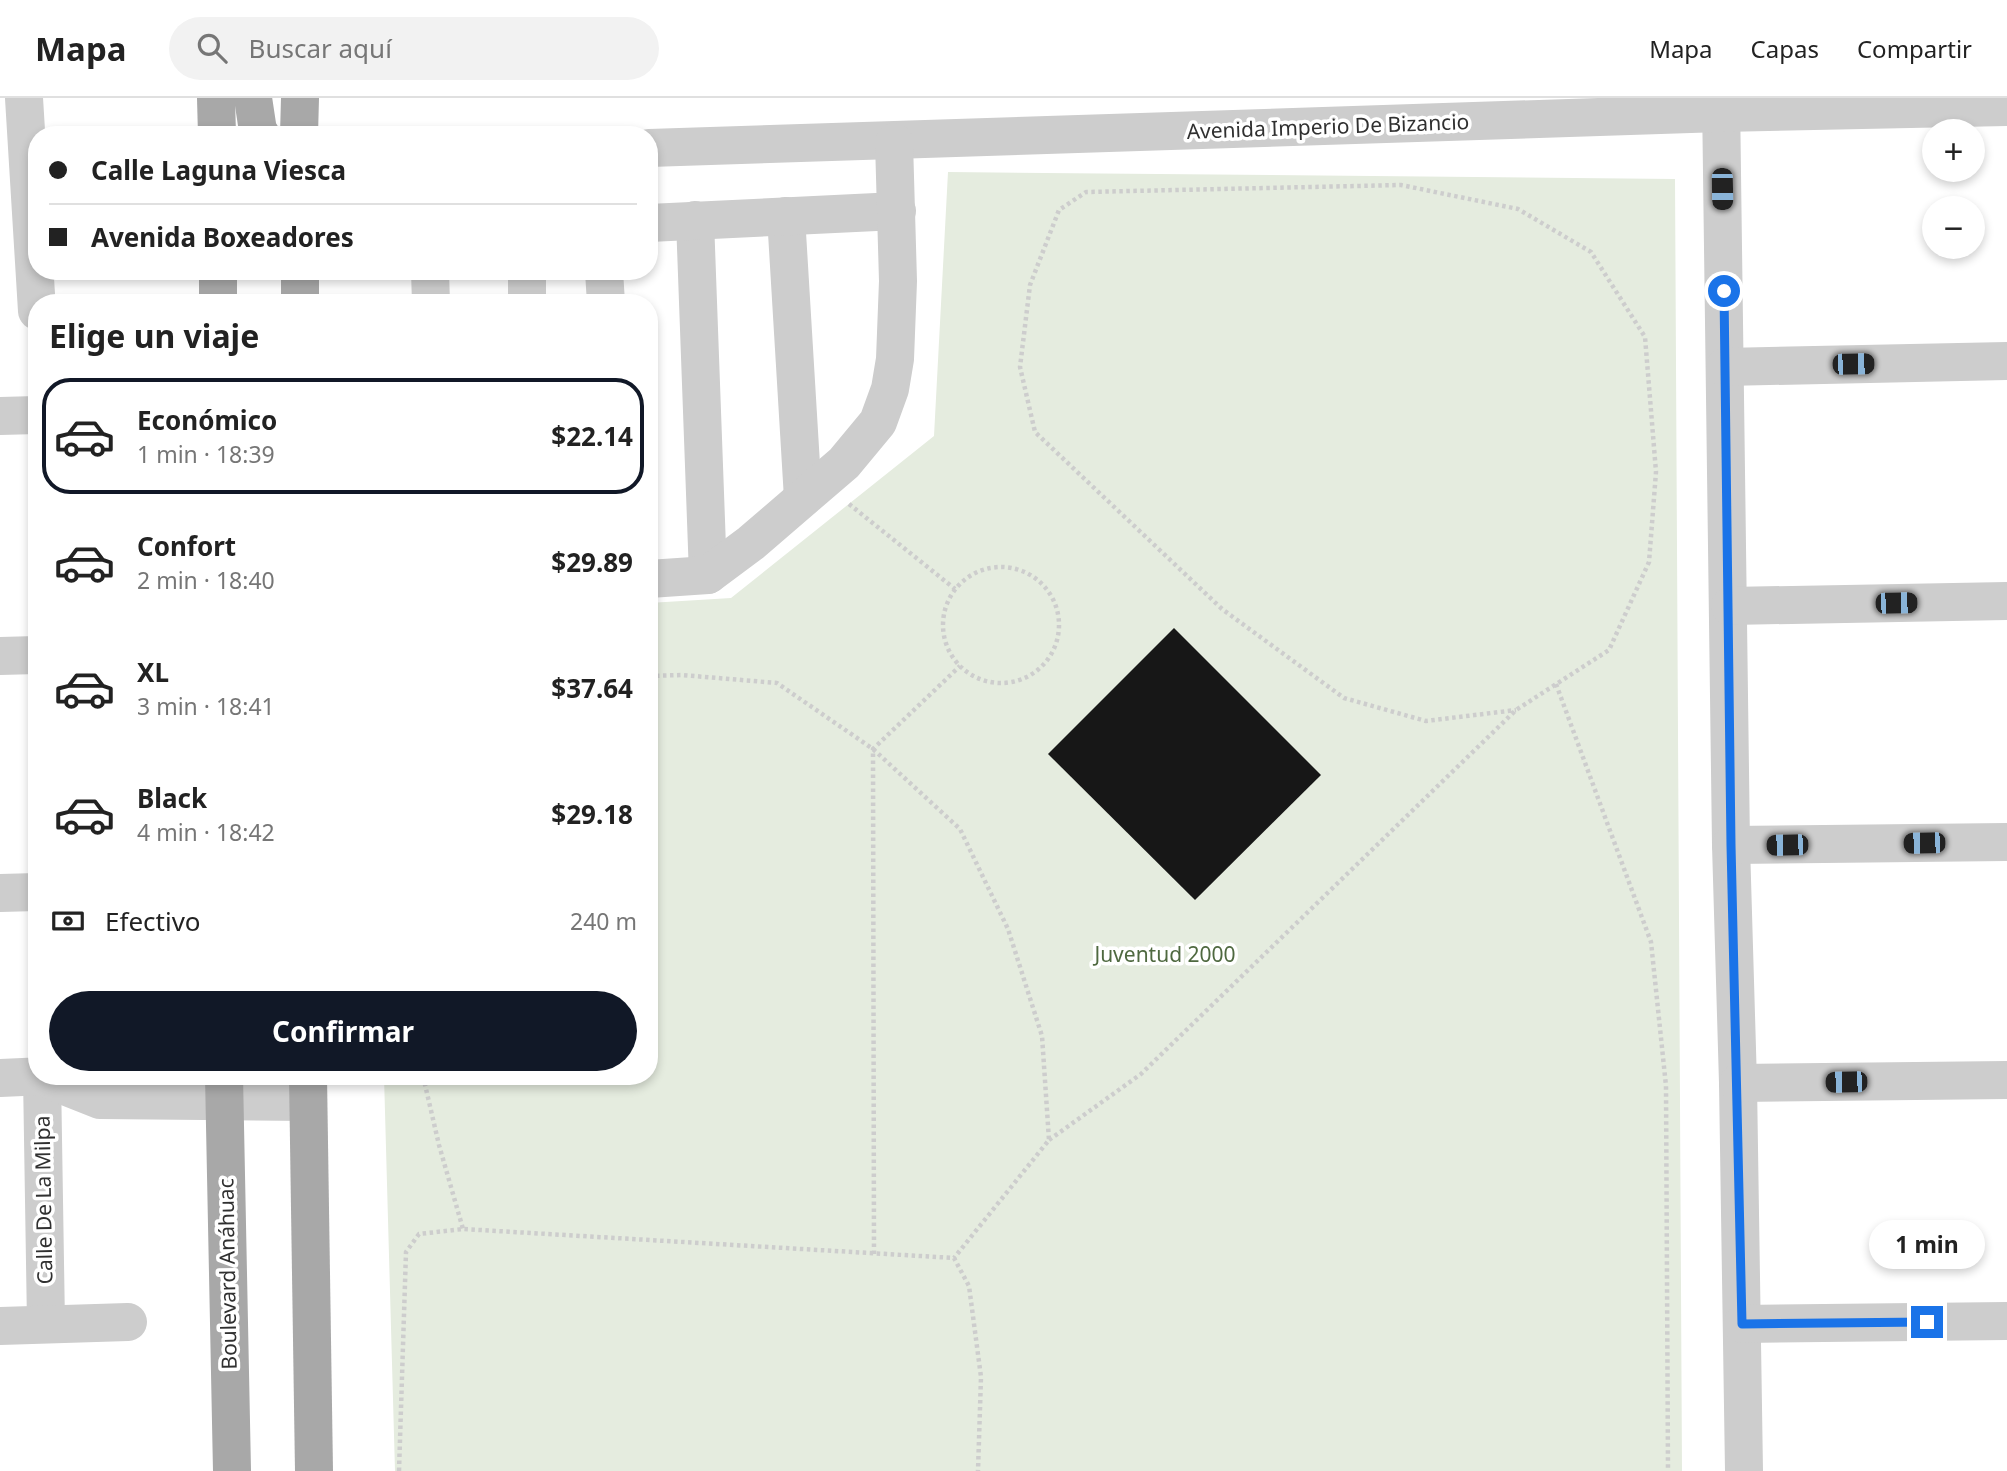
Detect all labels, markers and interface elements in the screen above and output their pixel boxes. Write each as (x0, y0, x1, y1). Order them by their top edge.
search box (169, 17, 659, 80)
text: Mapa (35, 26, 127, 71)
icon: search (193, 29, 231, 67)
text: Buscar aquí (249, 30, 392, 66)
text: Mapa (1649, 32, 1713, 65)
text: Capas (1751, 32, 1819, 65)
text: Compartir (1857, 32, 1972, 65)
street label: Avenida Imperio De Bizancio (1186, 107, 1470, 145)
map controls (1922, 119, 1985, 259)
button: + (1922, 119, 1985, 182)
text: Calle Laguna Viesca (91, 152, 346, 188)
car (1712, 168, 1733, 210)
button: − (1922, 196, 1985, 259)
text: Avenida Boxeadores (91, 219, 354, 255)
route start (1708, 275, 1740, 307)
text: Elige un viaje (49, 314, 259, 357)
car (1832, 353, 1875, 375)
text: Económico (137, 402, 277, 438)
icon: car (53, 405, 116, 468)
text: $22.14 (551, 418, 633, 454)
text: 1 min · 18:39 (137, 438, 275, 470)
text: Confort (137, 528, 236, 564)
icon: car (53, 531, 116, 594)
text: $29.89 (551, 544, 633, 580)
text: 2 min · 18:40 (137, 564, 275, 596)
car (1875, 592, 1918, 614)
text: XL (137, 654, 169, 690)
icon: car (53, 657, 116, 720)
text: $37.64 (551, 670, 633, 706)
text: 3 min · 18:41 (137, 690, 275, 722)
text: Black (137, 780, 207, 816)
icon: car (53, 783, 116, 846)
text: $29.18 (551, 796, 633, 832)
text: 4 min · 18:42 (137, 816, 275, 848)
car (1903, 832, 1946, 854)
car (1766, 834, 1809, 856)
icon: cash (49, 902, 87, 940)
text: Efectivo (105, 903, 201, 939)
text: 240 m (570, 905, 637, 937)
park label: Juventud 2000 (1092, 940, 1236, 968)
button: Confirmar (49, 991, 637, 1071)
car (1825, 1071, 1868, 1093)
street label: Calle De La Milpa (28, 1115, 58, 1285)
street label: Boulevard Anáhuac (211, 1178, 243, 1370)
callout: 1 min (1869, 1220, 1985, 1270)
text: 1 min (1895, 1228, 1959, 1260)
route end (1911, 1306, 1943, 1338)

